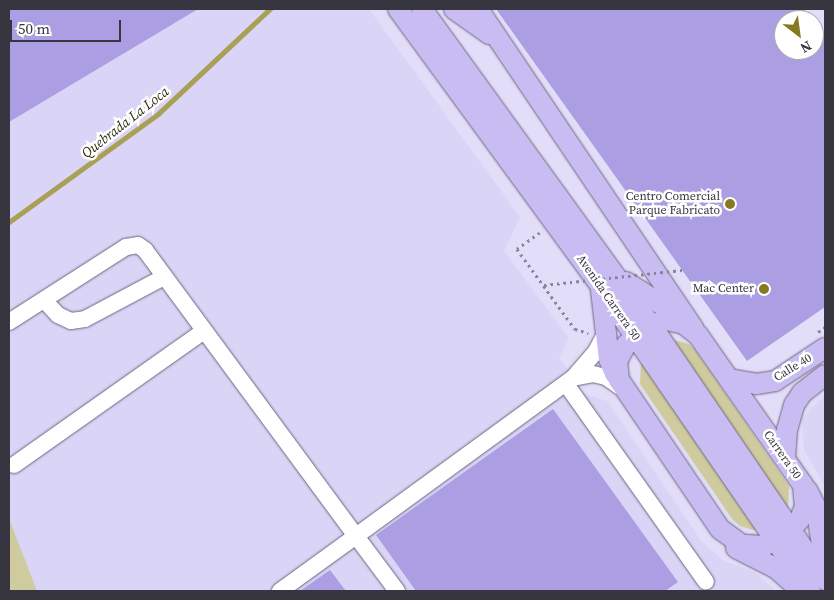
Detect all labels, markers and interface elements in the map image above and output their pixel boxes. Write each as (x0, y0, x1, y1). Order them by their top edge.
scale bar (12, 10, 124, 42)
north arrow (774, 10, 824, 60)
text: 50 m (18, 18, 50, 39)
text: N (797, 36, 815, 58)
water label: Quebrada La Loca (78, 83, 172, 161)
place label: Centro Comercial Parque Fabricato (626, 190, 720, 218)
marker: Centro Comercial Parque Fabricato (724, 198, 736, 210)
street label: Avenida Carrera 50 (573, 252, 643, 344)
place label: Mac Center (693, 282, 754, 296)
marker: Mac Center (758, 283, 770, 295)
street label: Calle 40 (771, 351, 815, 385)
street label: Carrera 50 (760, 428, 804, 482)

